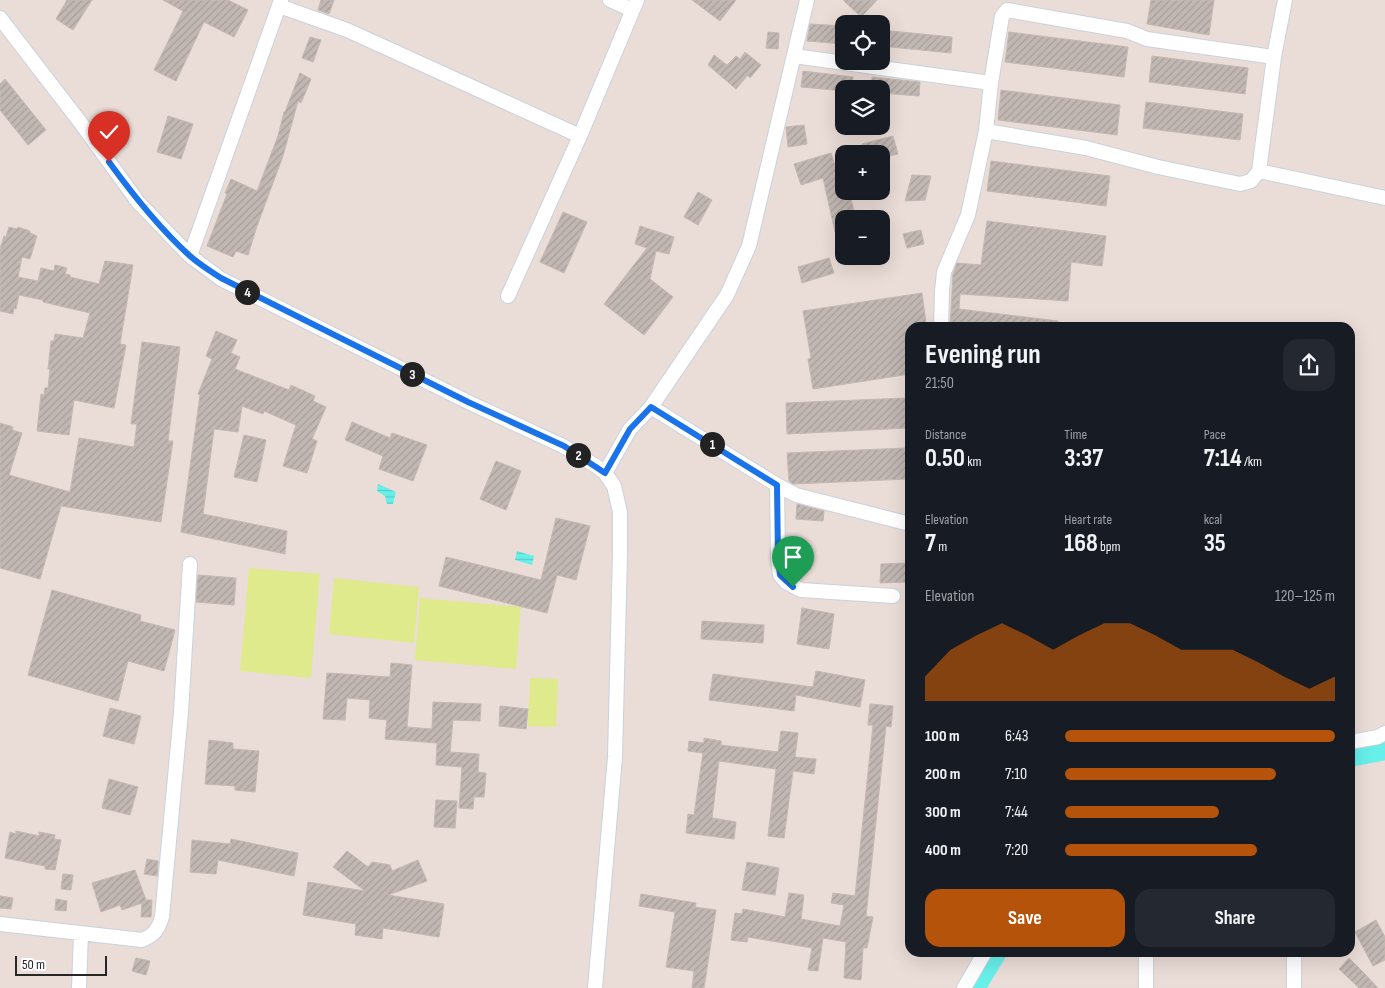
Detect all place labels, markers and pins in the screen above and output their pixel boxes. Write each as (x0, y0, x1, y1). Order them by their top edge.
pin (88, 111, 130, 162)
pin: 4 (234, 280, 260, 304)
pin: 3 (400, 362, 424, 386)
pin: 1 (700, 432, 724, 456)
pin: 2 (566, 442, 590, 468)
pin (772, 536, 814, 587)

